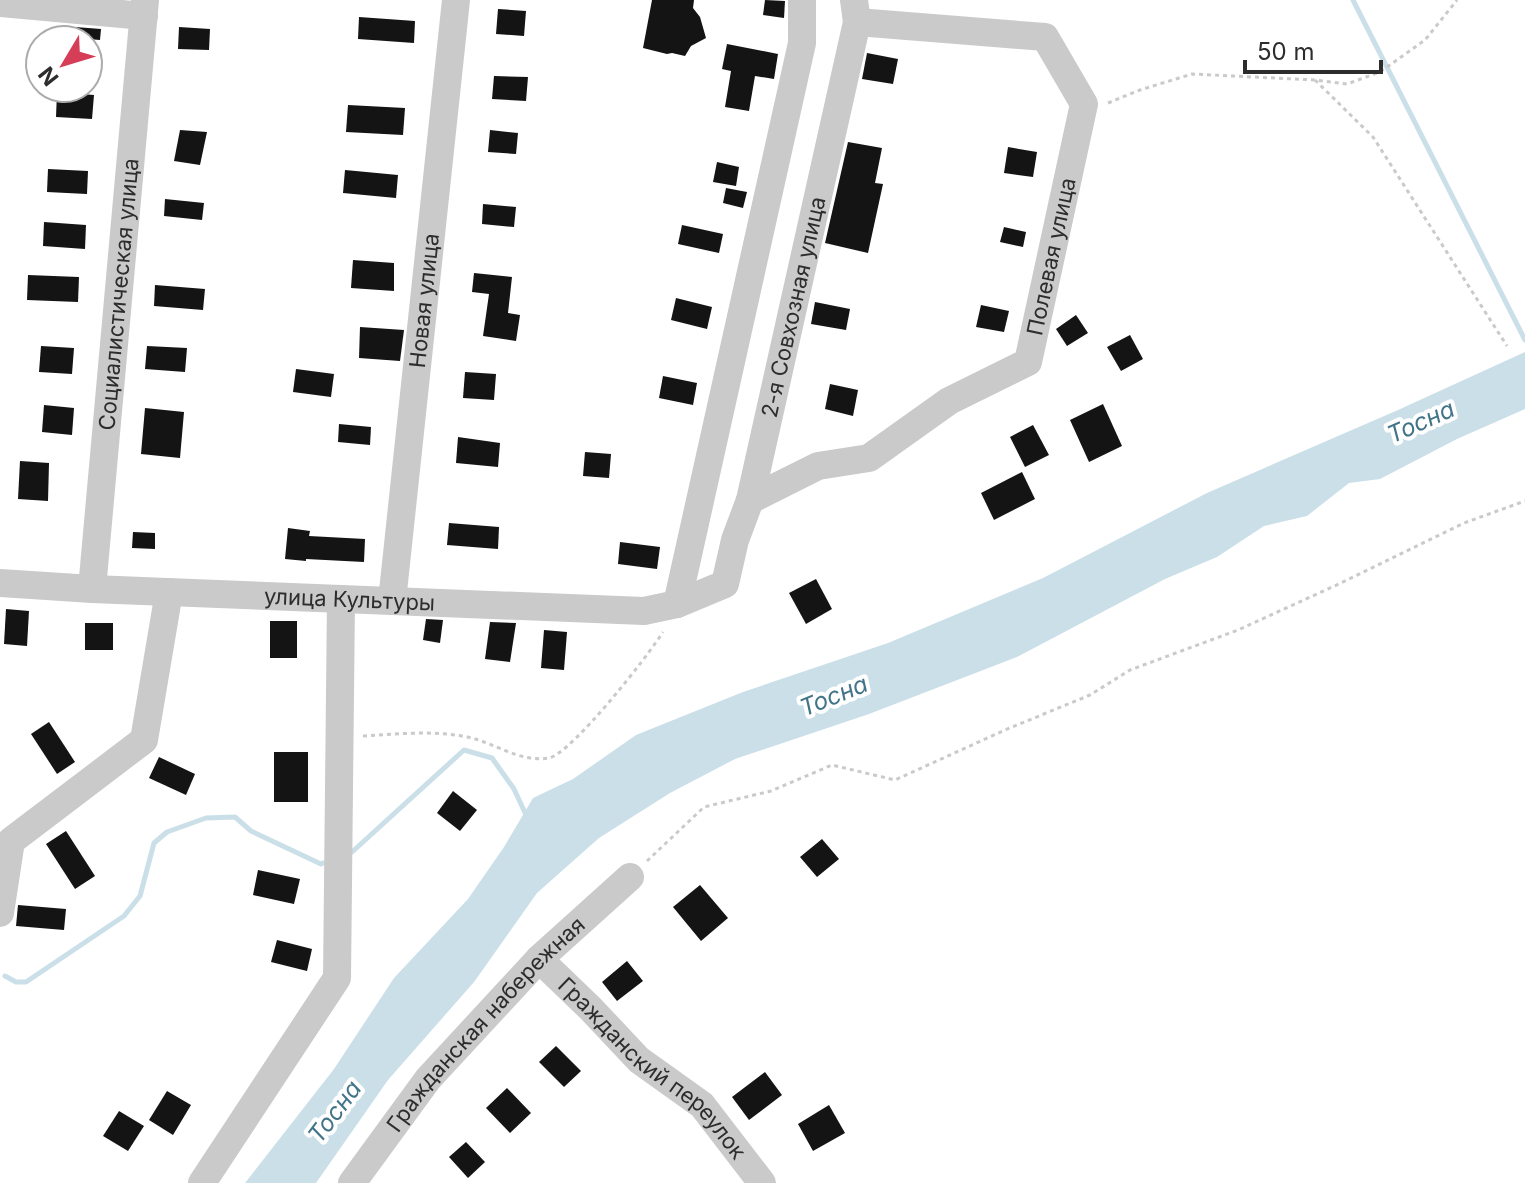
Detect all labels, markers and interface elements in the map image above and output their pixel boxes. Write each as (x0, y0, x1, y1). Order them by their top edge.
north arrow (24, 24, 104, 104)
scale bar (1245, 24, 1381, 74)
text: 50 m (1257, 37, 1315, 66)
text: N (33, 62, 64, 91)
street label: Социалистическая улица (93, 157, 144, 431)
street label: Полевая улица (1021, 175, 1081, 338)
street label: 2-я Совхозная улица (756, 194, 831, 420)
street label: Новая улица (404, 232, 444, 369)
water label: Тосна (1383, 394, 1459, 449)
street label: улица Культуры (264, 583, 436, 616)
water label: Тосна (796, 669, 872, 722)
street label: Гражданская набережная (381, 911, 590, 1137)
street label: Гражданский переулок (553, 972, 752, 1164)
water label: Тосна (302, 1075, 367, 1149)

